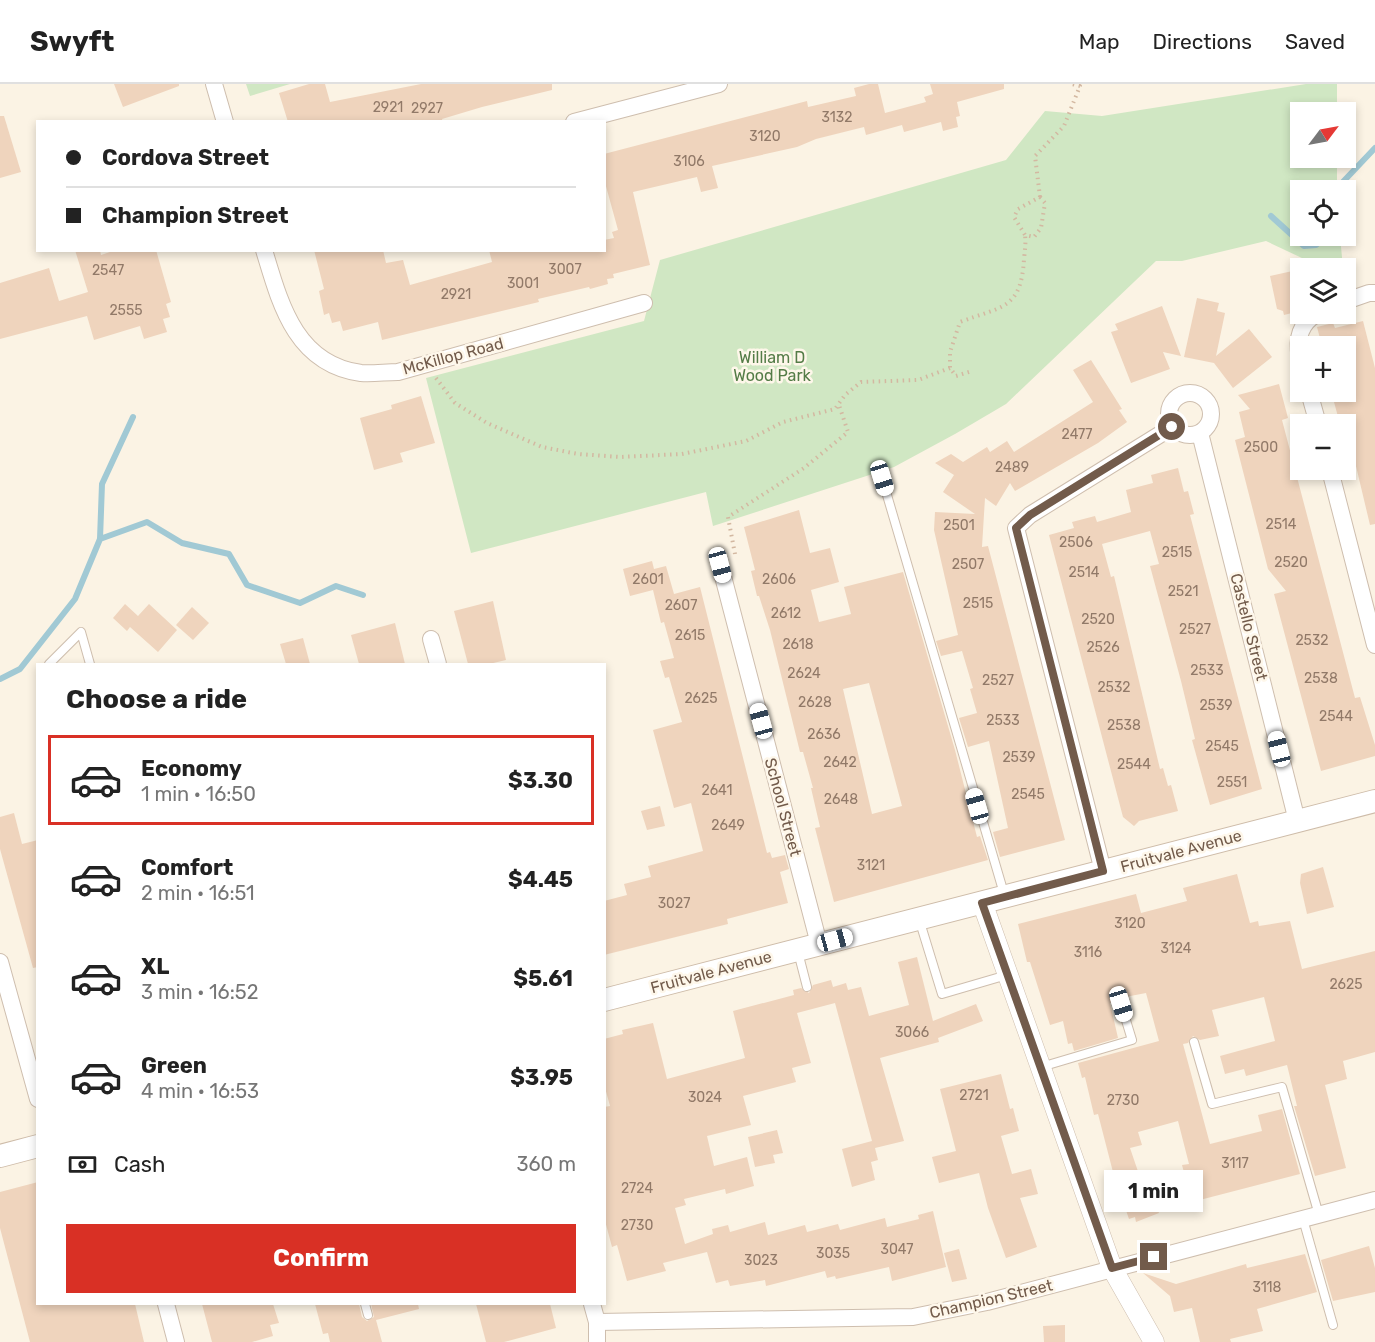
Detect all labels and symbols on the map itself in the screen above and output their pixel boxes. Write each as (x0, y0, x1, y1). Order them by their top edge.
house number: 2921 (373, 99, 403, 116)
house number: 2927 (411, 100, 443, 117)
north arrow (1290, 102, 1356, 168)
house number: 3132 (822, 109, 852, 126)
house number: 3120 (749, 128, 781, 145)
house number: 3106 (673, 153, 705, 170)
house number: 3007 (548, 261, 582, 278)
house number: 2547 (92, 262, 124, 279)
house number: 3001 (507, 275, 539, 292)
house number: 2921 (441, 286, 471, 303)
house number: 2555 (109, 302, 143, 319)
street label: McKillop Road (401, 333, 505, 379)
park label: William D Wood Park (733, 348, 812, 385)
route start (1158, 413, 1185, 440)
house number: 2477 (1062, 426, 1092, 443)
house number: 2500 (1244, 439, 1278, 456)
car (868, 458, 896, 498)
house number: 2489 (995, 459, 1029, 476)
house number: 2514 (1265, 516, 1297, 533)
house number: 2501 (943, 517, 975, 534)
house number: 2506 (1059, 534, 1093, 551)
house number: 2515 (1162, 544, 1192, 561)
car (707, 545, 733, 585)
house number: 2520 (1274, 554, 1308, 571)
house number: 2507 (952, 556, 984, 573)
house number: 2514 (1068, 564, 1100, 581)
house number: 2601 (632, 571, 664, 588)
house number: 2606 (762, 571, 796, 588)
street label: Castello Street (1226, 571, 1272, 683)
house number: 2521 (1168, 583, 1198, 600)
house number: 2515 (963, 595, 993, 612)
house number: 2607 (665, 597, 697, 614)
house number: 2612 (771, 605, 801, 622)
house number: 2520 (1081, 611, 1115, 628)
house number: 2527 (1179, 621, 1211, 638)
house number: 2615 (675, 627, 705, 644)
house number: 2532 (1295, 632, 1329, 649)
house number: 2618 (782, 636, 814, 653)
house number: 2526 (1086, 639, 1120, 656)
house number: 2533 (1190, 662, 1224, 679)
house number: 2624 (787, 665, 821, 682)
house number: 2538 (1304, 670, 1338, 687)
house number: 2527 (982, 672, 1014, 689)
house number: 2532 (1097, 679, 1131, 696)
house number: 2625 (684, 690, 718, 707)
house number: 2628 (798, 694, 832, 711)
house number: 2539 (1199, 697, 1233, 714)
car (748, 701, 774, 741)
house number: 2544 (1319, 708, 1353, 725)
house number: 2533 (986, 712, 1020, 729)
house number: 2538 (1107, 717, 1141, 734)
house number: 2636 (807, 726, 841, 743)
car (1266, 729, 1292, 769)
house number: 2545 (1205, 738, 1239, 755)
house number: 2539 (1002, 749, 1036, 766)
house number: 2642 (823, 754, 857, 771)
street label: School Street (761, 756, 805, 858)
house number: 2544 (1117, 756, 1151, 773)
house number: 2551 (1217, 774, 1247, 791)
house number: 2641 (701, 782, 733, 799)
car (963, 786, 991, 826)
house number: 2545 (1011, 786, 1045, 803)
house number: 2648 (824, 791, 858, 808)
house number: 2649 (711, 817, 745, 834)
street label: Fruitvale Avenue (1118, 826, 1244, 876)
house number: 3121 (857, 857, 885, 874)
house number: 3027 (658, 895, 690, 912)
house number: 3120 (1114, 915, 1146, 932)
car (815, 927, 855, 953)
house number: 3124 (1161, 940, 1192, 957)
house number: 3116 (1074, 944, 1102, 961)
street label: Fruitvale Avenue (648, 947, 774, 997)
house number: 2625 (1329, 976, 1363, 993)
car (1107, 984, 1135, 1024)
house number: 3066 (895, 1024, 929, 1041)
house number: 2721 (959, 1087, 989, 1104)
house number: 3024 (688, 1089, 722, 1106)
house number: 2730 (1107, 1092, 1139, 1109)
house number: 3117 (1221, 1155, 1249, 1172)
callout: 1 min (1104, 1170, 1204, 1212)
house number: 2724 (621, 1180, 653, 1197)
house number: 2730 (621, 1217, 653, 1234)
house number: 3047 (881, 1241, 913, 1258)
route end (1140, 1243, 1167, 1270)
house number: 3035 (816, 1245, 850, 1262)
house number: 3023 (744, 1252, 778, 1269)
street label: Champion Street (928, 1276, 1054, 1322)
house number: 3118 (1252, 1279, 1282, 1296)

